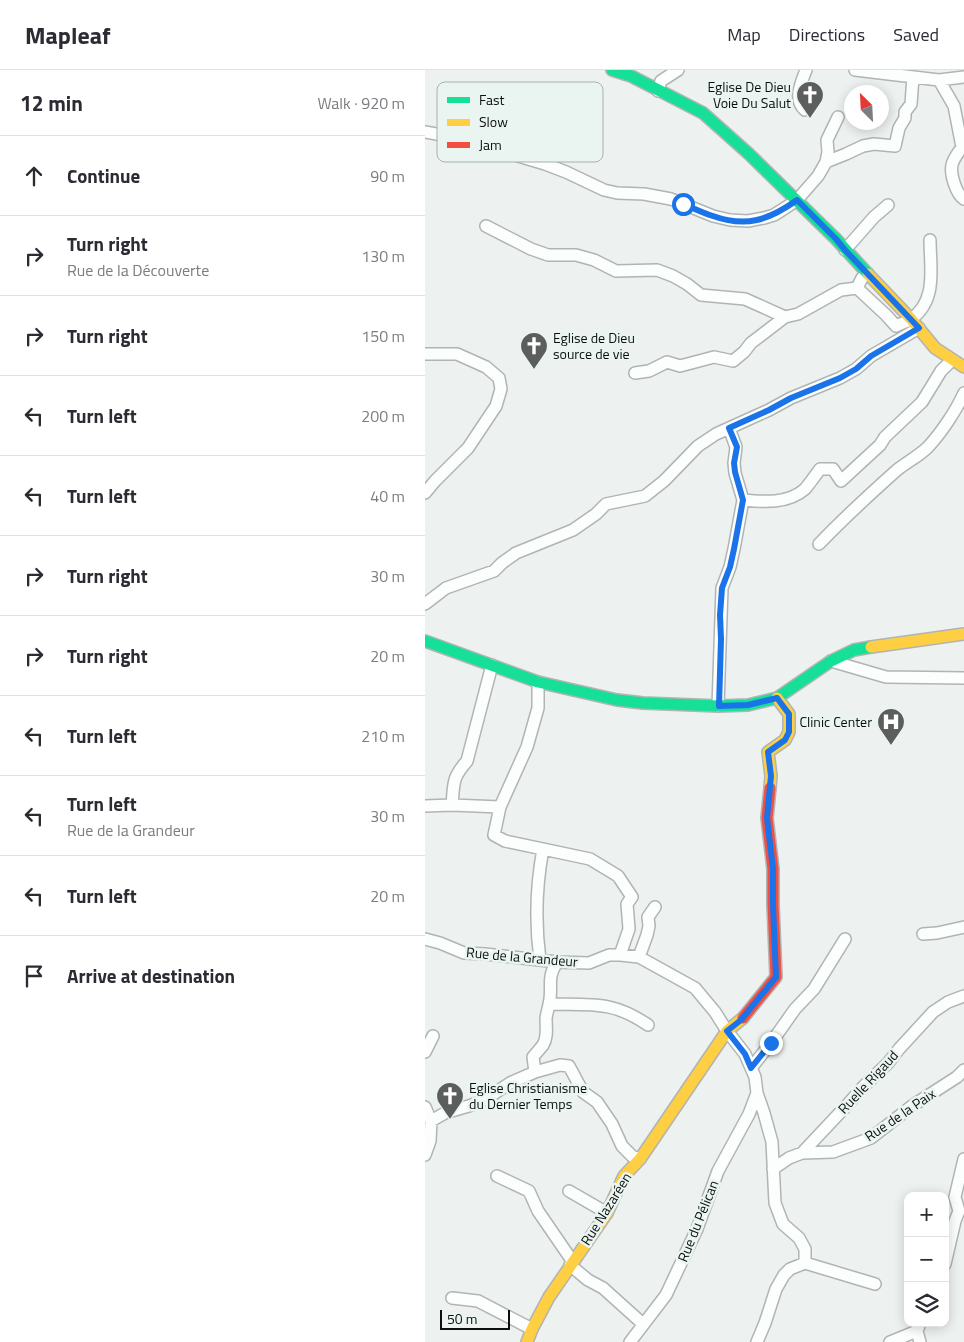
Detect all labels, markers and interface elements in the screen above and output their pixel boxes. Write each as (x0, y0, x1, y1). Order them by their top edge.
text: Mapleaf (25, 17, 110, 53)
text: Map (727, 21, 761, 48)
text: Directions (789, 21, 865, 48)
text: Saved (893, 21, 939, 48)
place label: Eglise De Dieu Voie Du Salut (708, 76, 791, 113)
church icon: Eglise De Dieu Voie Du Salut (795, 80, 825, 119)
legend (437, 82, 603, 162)
north arrow (844, 85, 889, 130)
text: 12 min (20, 87, 83, 119)
text: Fast (479, 89, 504, 110)
text: Walk · 920 m (317, 91, 405, 115)
text: Slow (479, 111, 508, 132)
text: Jam (479, 134, 502, 155)
text: Continue (67, 161, 140, 190)
icon: ahead (20, 162, 48, 190)
text: 90 m (370, 164, 405, 188)
route start (672, 193, 695, 216)
text: Turn right (67, 229, 148, 258)
icon: right (20, 242, 48, 270)
text: 130 m (361, 244, 405, 268)
text: Rue de la Découverte (67, 258, 209, 282)
text: Turn right (67, 321, 148, 350)
icon: right (20, 322, 48, 350)
text: 150 m (361, 324, 405, 348)
place label: Eglise de Dieu source de vie (553, 327, 635, 364)
church icon: Eglise de Dieu source de vie (519, 331, 549, 370)
text: Turn left (67, 401, 137, 430)
icon: left (20, 402, 48, 430)
text: 200 m (361, 404, 405, 428)
text: Turn left (67, 481, 137, 510)
icon: left (20, 482, 48, 510)
text: 40 m (370, 484, 405, 508)
text: Turn right (67, 561, 148, 590)
icon: right (20, 562, 48, 590)
text: 30 m (370, 564, 405, 588)
text: Turn right (67, 641, 148, 670)
icon: right (20, 642, 48, 670)
text: 20 m (370, 644, 405, 668)
hospital icon: Clinic Center (876, 707, 906, 746)
place label: Clinic Center (799, 711, 872, 732)
text: Turn left (67, 721, 137, 750)
icon: left (20, 722, 48, 750)
text: 210 m (361, 724, 405, 748)
text: Turn left (67, 789, 137, 818)
icon: left (20, 802, 48, 830)
text: 30 m (370, 804, 405, 828)
text: Rue de la Grandeur (67, 818, 195, 842)
text: Turn left (67, 881, 137, 910)
icon: left (20, 882, 48, 910)
text: 20 m (370, 884, 405, 908)
street label: Rue de la Grandeur (465, 941, 579, 972)
text: Arrive at destination (67, 961, 235, 990)
icon: arrive (20, 962, 48, 990)
route end (760, 1032, 783, 1055)
street label: Ruelle Rigaud (833, 1045, 903, 1118)
place label: Eglise Christianisme du Dernier Temps (469, 1077, 587, 1114)
church icon: Eglise Christianisme du Dernier Temps (435, 1081, 465, 1120)
street label: Rue de la Paix (860, 1083, 940, 1146)
street label: Rue Nazaréen (575, 1168, 636, 1249)
street label: Rue du Pélican (672, 1177, 723, 1265)
map controls (904, 1192, 949, 1327)
button: + (904, 1192, 949, 1237)
button: − (904, 1237, 949, 1282)
button: layers (904, 1282, 949, 1327)
scale bar (440, 1307, 510, 1330)
text: 50 m (447, 1308, 477, 1329)

